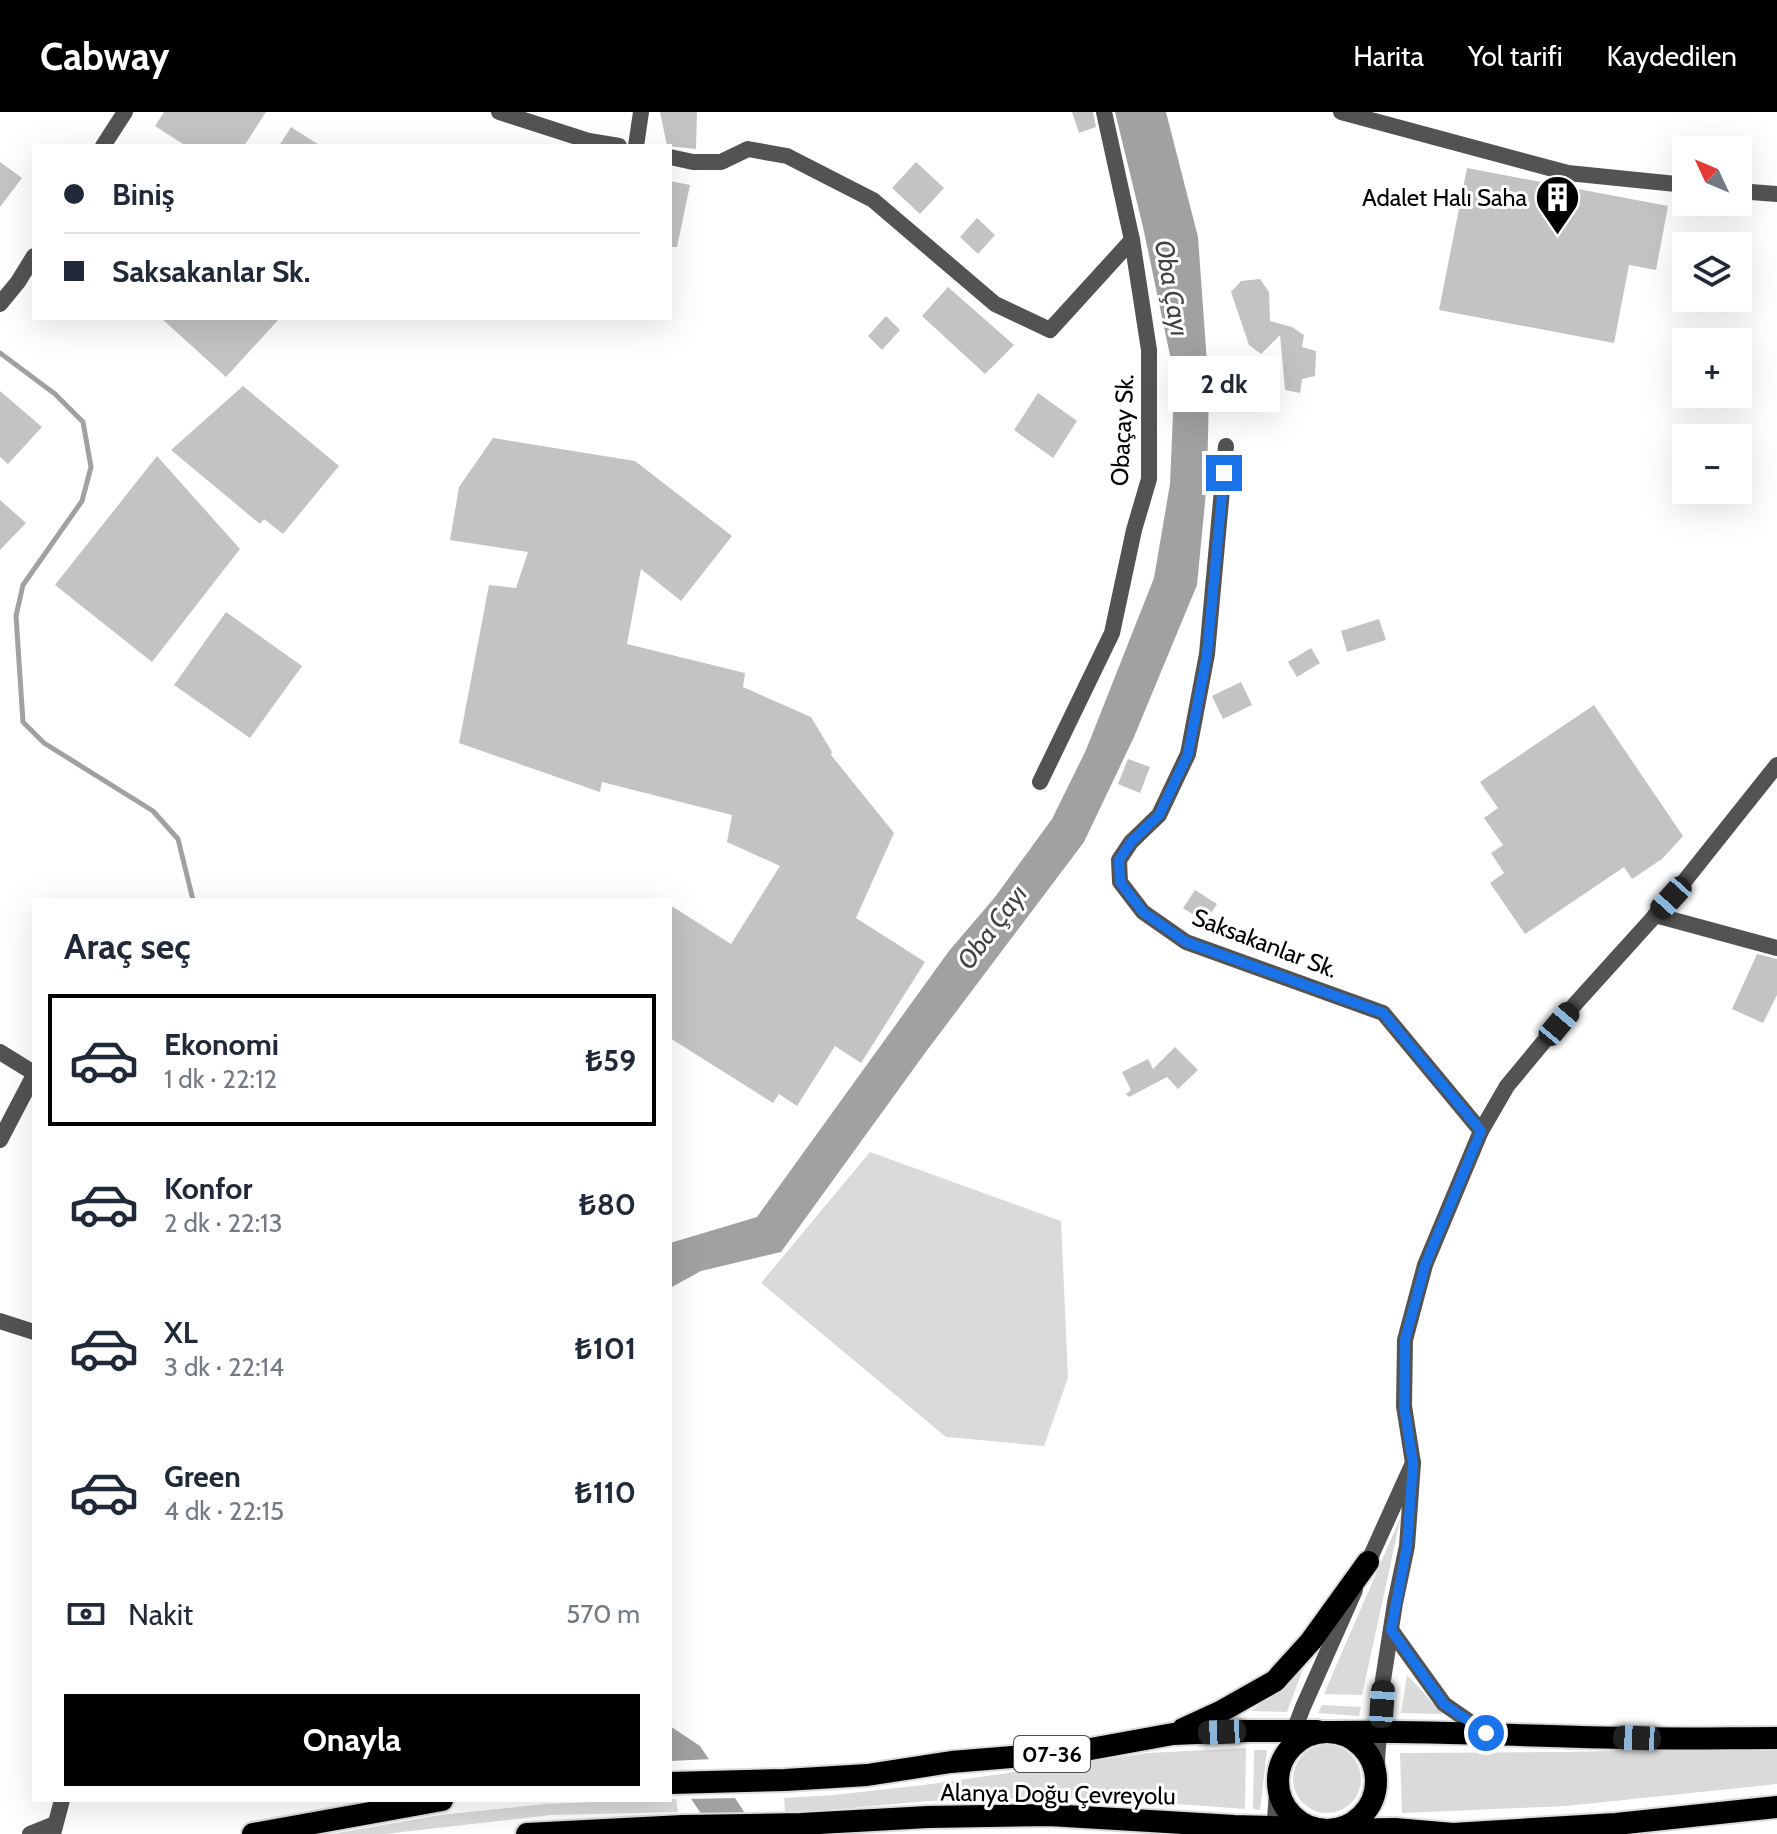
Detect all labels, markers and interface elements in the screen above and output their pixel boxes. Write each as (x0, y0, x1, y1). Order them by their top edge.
text: Cabway (40, 33, 170, 80)
text: Harita (1353, 39, 1424, 73)
text: Yol tarifi (1468, 39, 1563, 73)
text: Kaydedilen (1607, 39, 1737, 73)
north arrow (1672, 136, 1752, 216)
map controls (1672, 136, 1752, 504)
building icon: Adalet Halı Saha (1534, 173, 1582, 236)
text: Biniş (112, 176, 174, 213)
place label: Adalet Halı Saha (1362, 183, 1527, 212)
button: layers (1672, 232, 1752, 312)
water label: Oba Çayı (1148, 237, 1196, 339)
text: Saksakanlar Sk. (112, 253, 310, 290)
button: + (1672, 328, 1752, 408)
callout: 2 dk (1168, 357, 1280, 413)
text: 2 dk (1200, 368, 1248, 400)
street label: Obaçay Sk. (1105, 373, 1139, 487)
button: − (1672, 424, 1752, 504)
route end (1206, 455, 1242, 491)
car (1646, 872, 1696, 924)
water label: Oba Çayı (950, 879, 1034, 975)
street label: Saksakanlar Sk. (1188, 902, 1342, 984)
text: Araç seç (64, 924, 191, 968)
car (1534, 998, 1584, 1050)
icon: car (68, 1024, 140, 1096)
text: Ekonomi (164, 1026, 279, 1063)
text: ₺59 (585, 1042, 636, 1079)
text: 1 dk · 22:12 (164, 1063, 277, 1095)
icon: car (68, 1168, 140, 1240)
text: Konfor (164, 1170, 252, 1207)
text: ₺80 (579, 1186, 636, 1223)
text: 2 dk · 22:13 (164, 1207, 283, 1239)
icon: car (68, 1312, 140, 1384)
text: XL (164, 1314, 198, 1351)
text: ₺101 (575, 1330, 636, 1367)
text: 3 dk · 22:14 (164, 1351, 284, 1383)
icon: car (68, 1456, 140, 1528)
text: Green (164, 1458, 241, 1495)
text: ₺110 (575, 1474, 636, 1511)
text: 4 dk · 22:15 (164, 1495, 284, 1527)
icon: cash (64, 1592, 108, 1636)
text: Nakit (128, 1596, 193, 1633)
text: 570 m (566, 1598, 640, 1630)
car (1368, 1679, 1396, 1729)
button: Onayla (64, 1694, 640, 1786)
route start (1468, 1715, 1504, 1751)
car (1198, 1719, 1246, 1745)
car (1613, 1725, 1661, 1751)
road number: 07-36 (1014, 1736, 1090, 1772)
street label: Alanya Doğu Çevreyolu (940, 1777, 1176, 1811)

